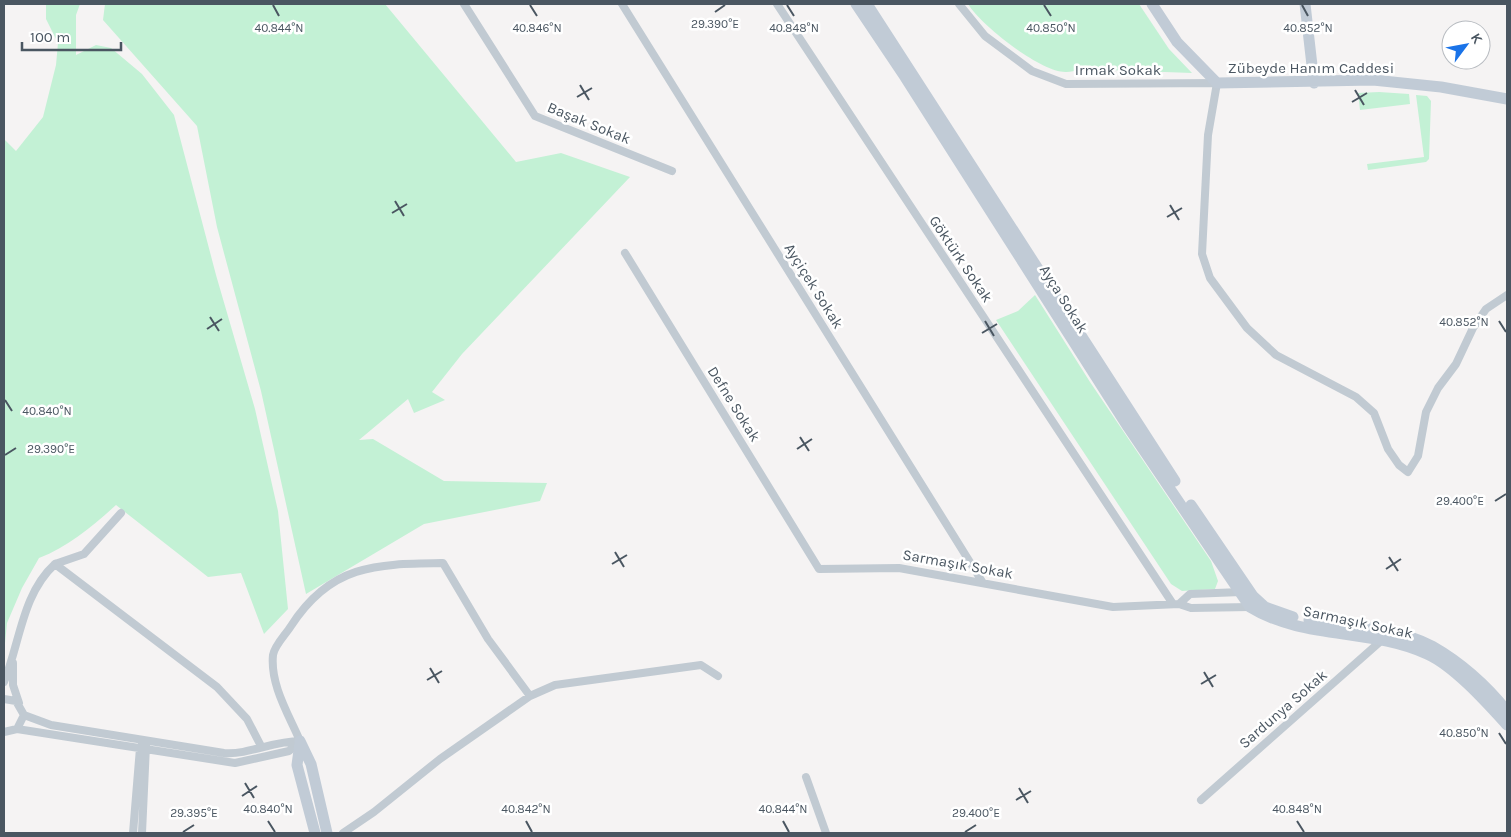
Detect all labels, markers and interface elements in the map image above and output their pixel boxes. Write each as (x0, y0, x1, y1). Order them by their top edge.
text: 29.390°E (691, 17, 739, 31)
scale bar (22, 20, 121, 52)
north arrow (1441, 20, 1491, 70)
text: 40.844°N (254, 21, 304, 35)
text: 40.846°N (512, 21, 562, 35)
text: 40.848°N (769, 21, 819, 35)
text: 40.850°N (1026, 21, 1076, 35)
text: 40.852°N (1283, 21, 1333, 35)
text: 100 m (30, 28, 70, 46)
text: K (1467, 30, 1487, 47)
street label: Zübeyde Hanım Caddesi (1228, 59, 1394, 77)
street label: Irmak Sokak (1075, 61, 1161, 79)
street label: Başak Sokak (545, 98, 633, 148)
street label: Göktürk Sokak (925, 212, 997, 306)
street label: Ayçiçek Sokak (781, 240, 847, 332)
street label: Ayça Sokak (1036, 262, 1092, 336)
text: 40.852°N (1439, 315, 1489, 329)
street label: Defne Sokak (704, 363, 764, 445)
text: 40.840°N (22, 404, 72, 418)
text: 29.390°E (27, 442, 75, 456)
text: 29.400°E (1436, 494, 1484, 508)
street label: Sarmaşık Sokak (901, 545, 1015, 583)
street label: Sarmaşık Sokak (1301, 602, 1415, 642)
street label: Sardunya Sokak (1235, 666, 1331, 752)
text: 40.850°N (1439, 726, 1489, 740)
text: 40.840°N (243, 802, 293, 816)
text: 40.842°N (501, 802, 551, 816)
text: 40.844°N (758, 802, 808, 816)
text: 40.848°N (1272, 802, 1322, 816)
text: 29.395°E (170, 806, 218, 820)
text: 29.400°E (952, 806, 1000, 820)

